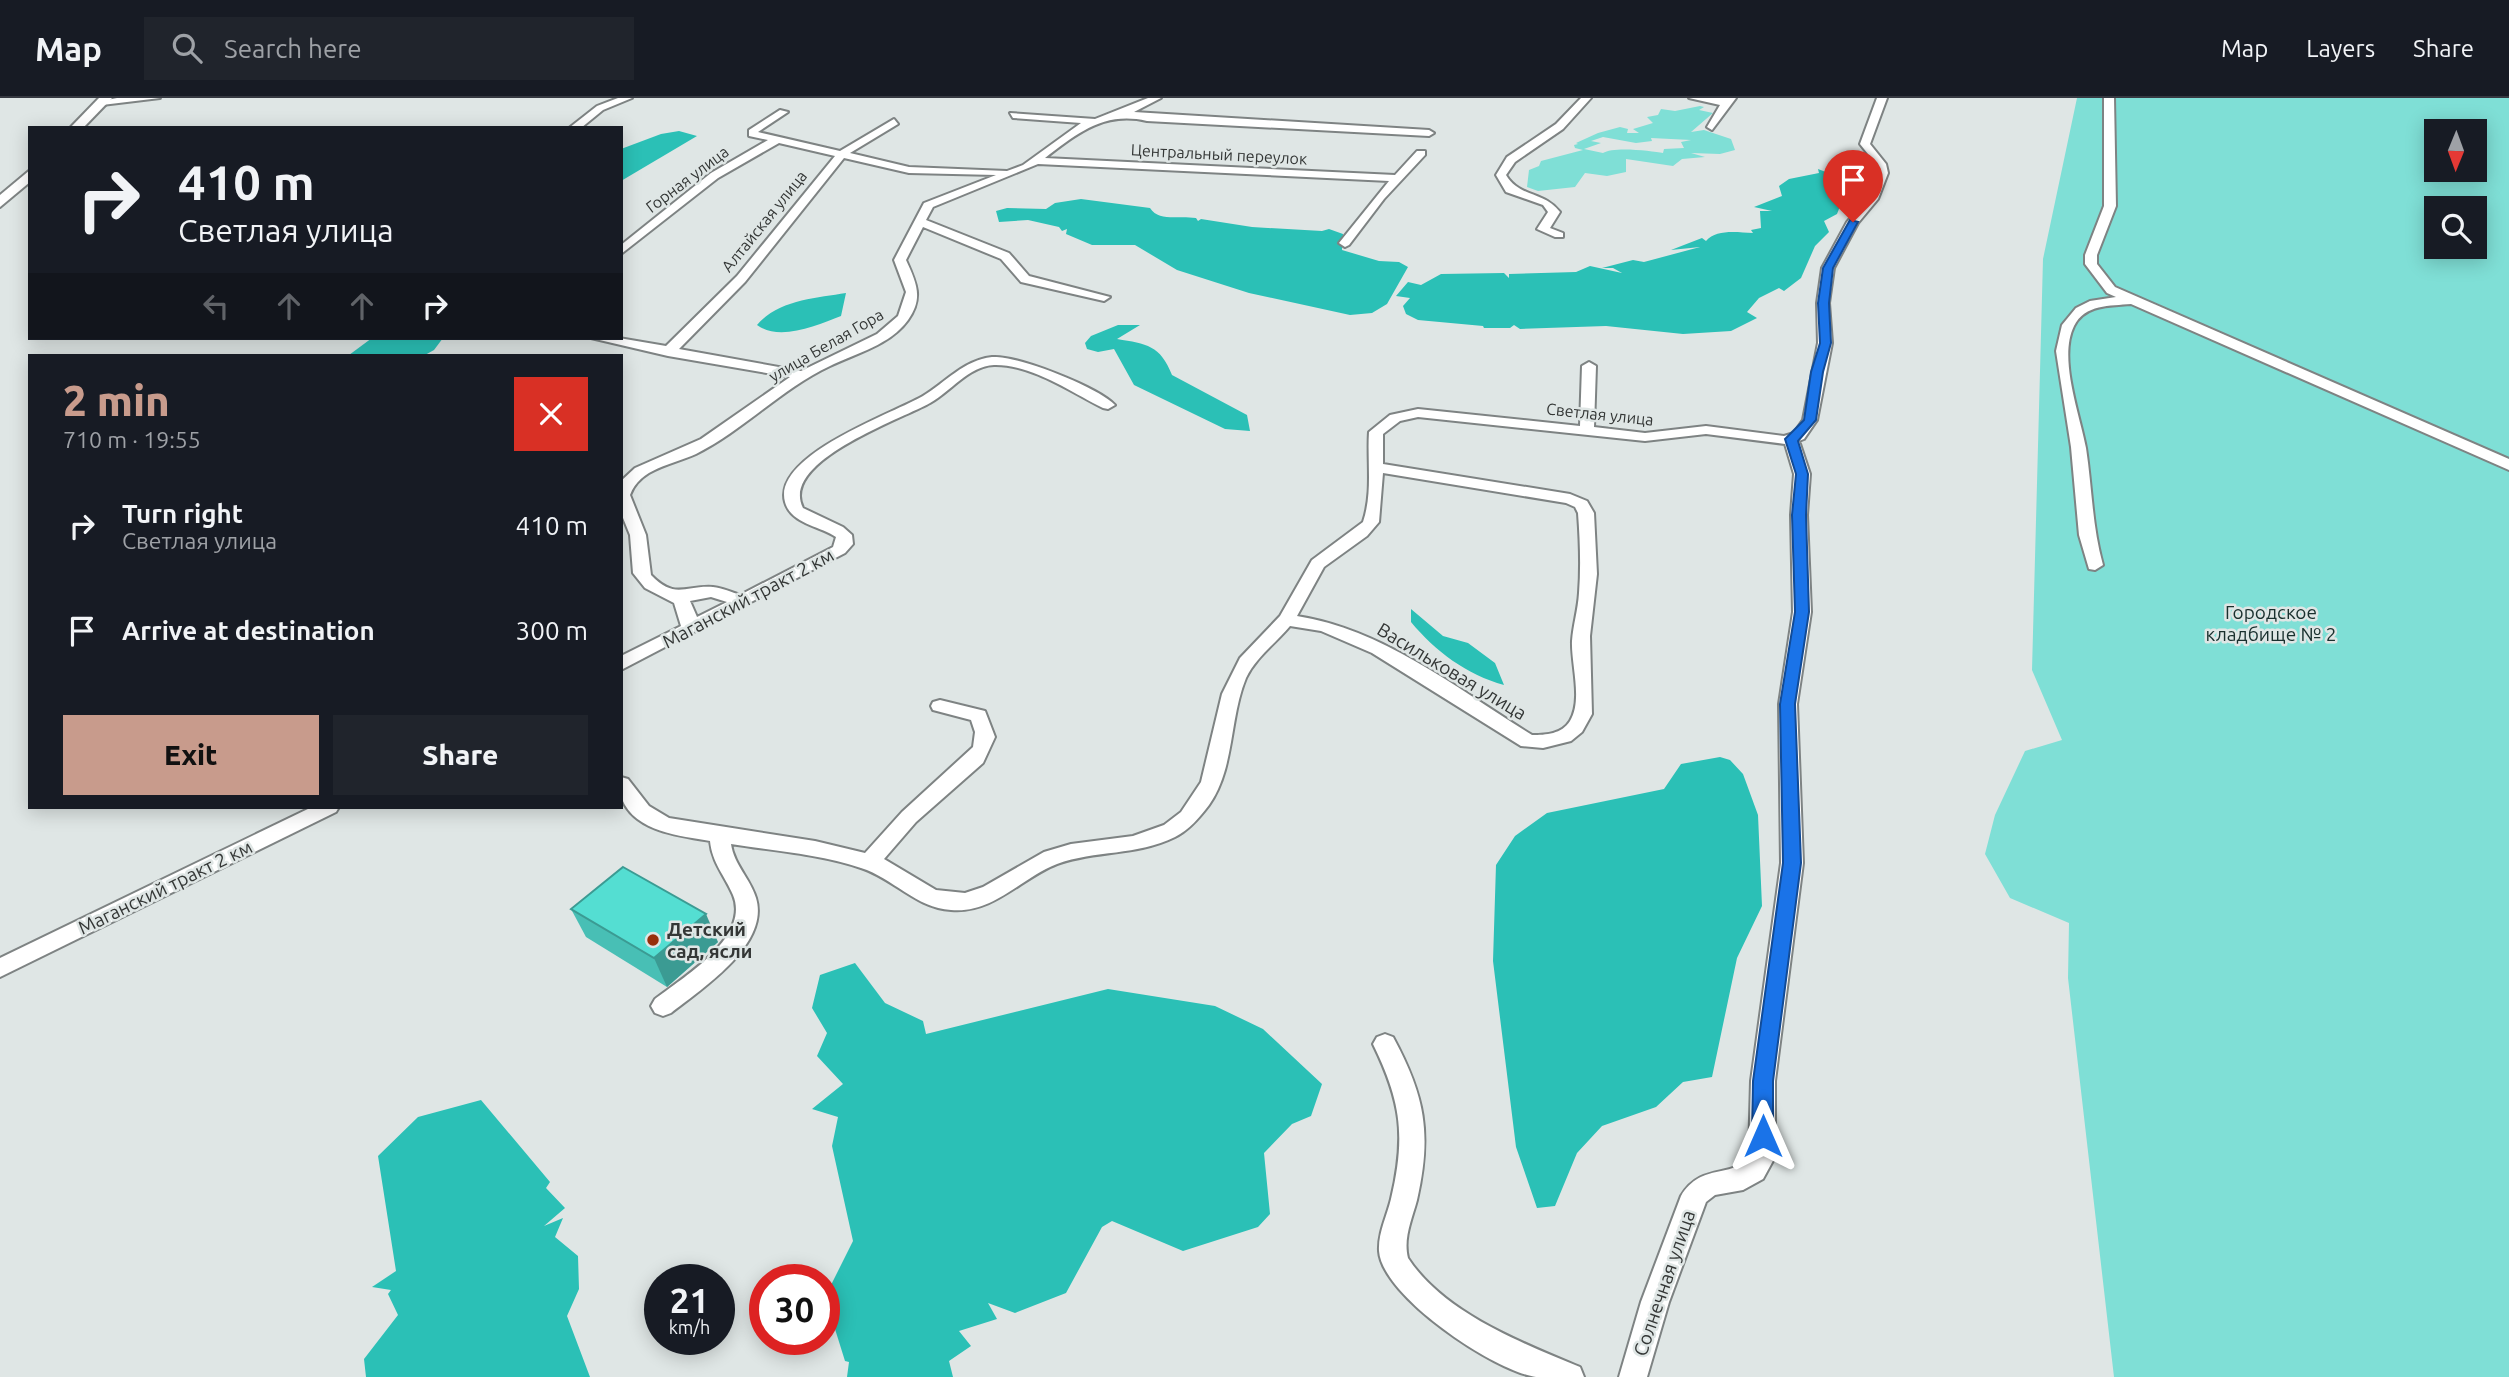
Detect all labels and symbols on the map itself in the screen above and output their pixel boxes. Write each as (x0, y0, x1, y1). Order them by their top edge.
north arrow (2424, 119, 2487, 182)
street label: Центральный переулок (1130, 140, 1308, 168)
street label: Горная улица (642, 142, 732, 216)
pin (1823, 150, 1883, 222)
street label: Алтайская улица (718, 167, 810, 275)
street label: улица Белая Гора (766, 305, 886, 385)
street label: Светлая улица (1545, 399, 1655, 429)
street label: Маганский тракт 2 км (659, 543, 837, 653)
park label: Городское кладбище № 2 (2206, 601, 2336, 645)
street label: Васильковая улица (1373, 618, 1531, 724)
street label: Маганский тракт 2 км (74, 835, 256, 939)
place label: Детский сад, ясли (667, 918, 752, 962)
marker: Детский сад, ясли (645, 932, 661, 948)
position arrow (1726, 1099, 1800, 1173)
street label: Солнечная улица (1629, 1207, 1699, 1359)
speed limit sign: 30 (749, 1264, 840, 1355)

